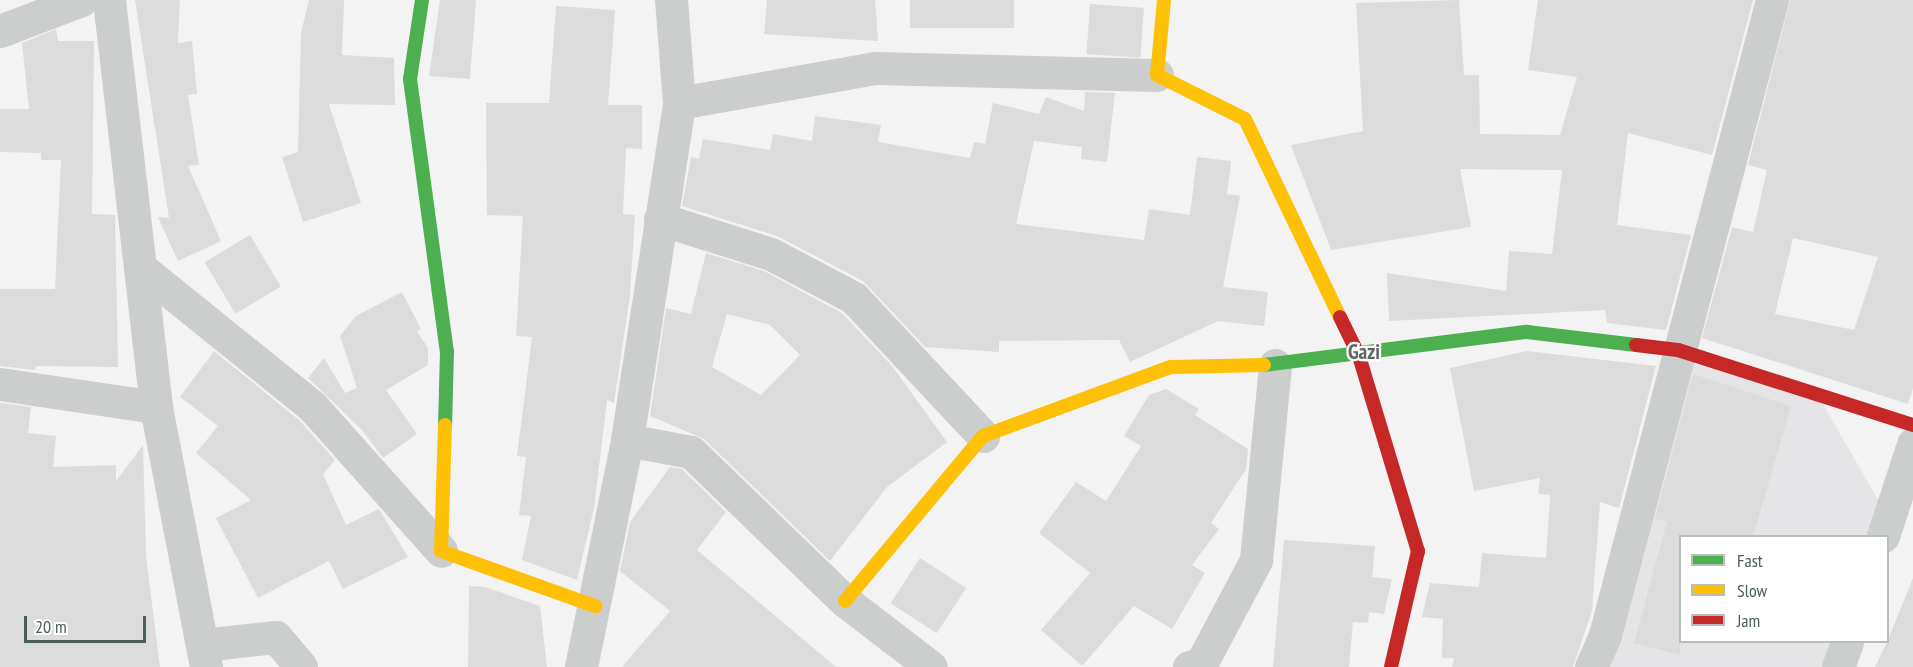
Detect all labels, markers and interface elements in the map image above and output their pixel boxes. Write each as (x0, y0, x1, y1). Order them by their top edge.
district label: Gazi (1348, 339, 1380, 365)
legend (1679, 535, 1889, 643)
text: Fast (1737, 549, 1763, 572)
text: Slow (1737, 579, 1767, 602)
scale bar (27, 604, 148, 642)
text: Jam (1737, 609, 1760, 632)
text: 20 m (35, 615, 67, 638)

